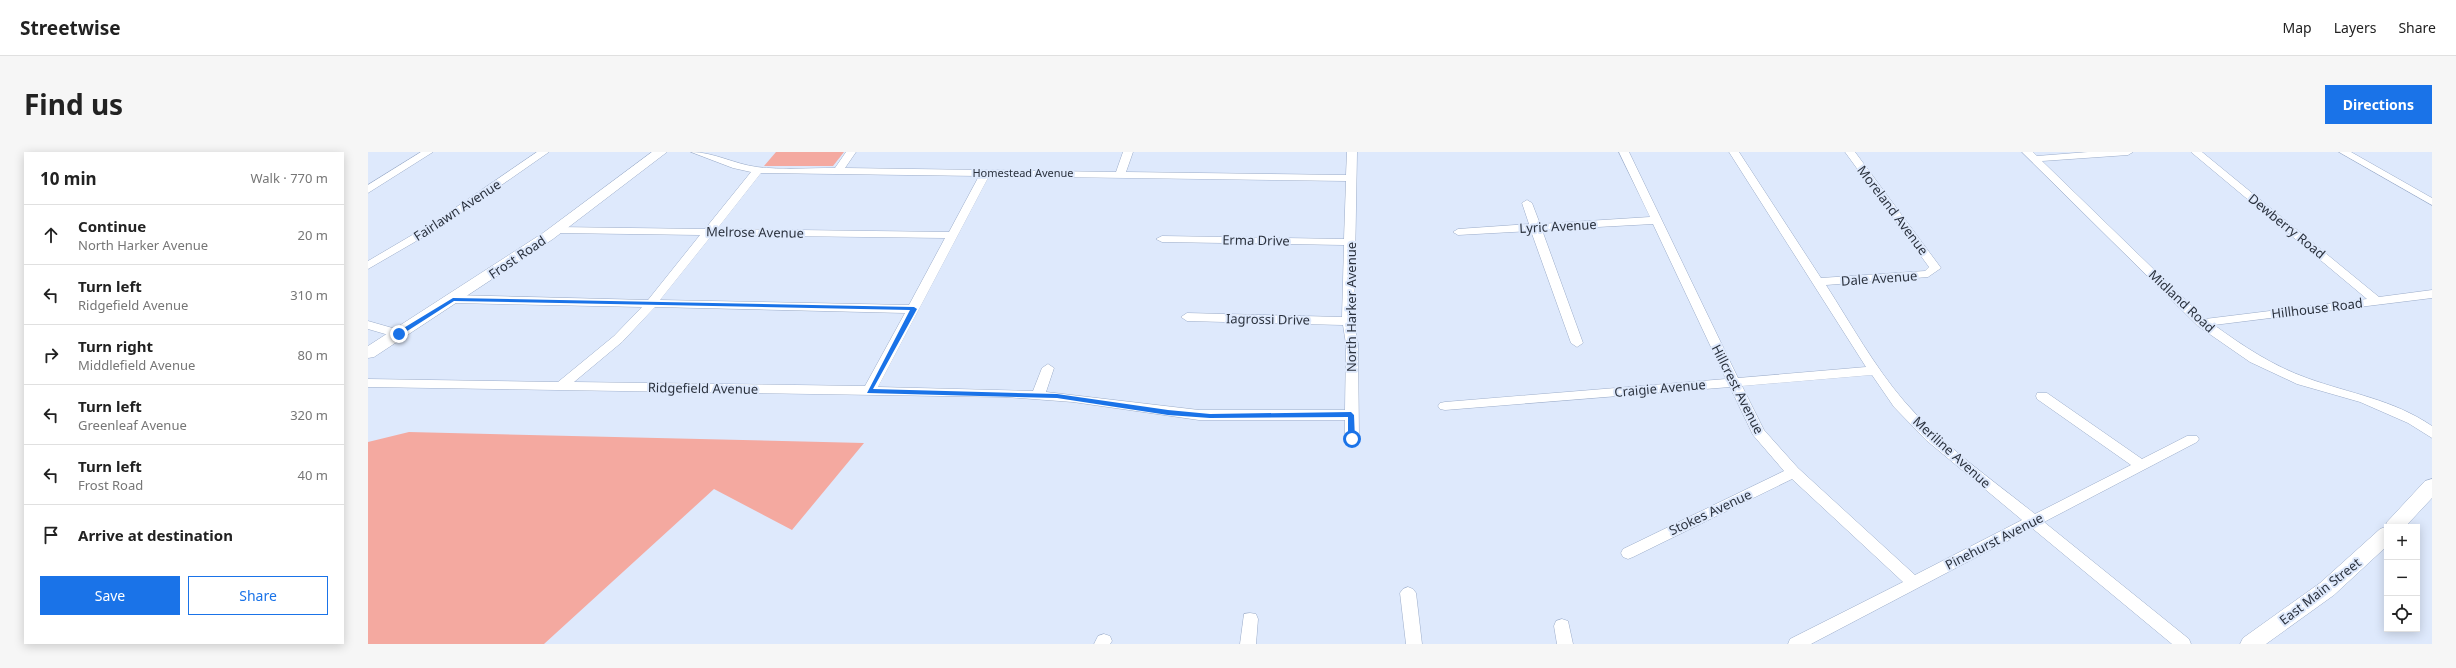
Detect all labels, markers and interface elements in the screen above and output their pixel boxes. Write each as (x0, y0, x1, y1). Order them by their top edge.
text: Streetwise (20, 15, 121, 41)
text: Map (2283, 18, 2312, 37)
text: Layers (2334, 18, 2376, 37)
text: Share (2398, 18, 2436, 37)
text: Find us (24, 85, 123, 123)
button: Directions (2325, 85, 2432, 124)
street label: Moreland Avenue (1853, 162, 1933, 258)
street label: Homestead Avenue (972, 165, 1074, 180)
text: 10 min (40, 167, 97, 190)
text: Walk · 770 m (250, 169, 328, 187)
street label: Fairlawn Avenue (410, 175, 504, 245)
street label: Dewberry Road (2245, 189, 2329, 263)
street label: Lyric Avenue (1519, 215, 1597, 237)
text: Continue (78, 216, 146, 236)
street label: Melrose Avenue (706, 222, 804, 242)
icon: ahead (40, 224, 62, 246)
text: 20 m (298, 226, 328, 244)
street label: Erma Drive (1222, 230, 1290, 250)
street label: Frost Road (485, 231, 549, 283)
text: North Harker Avenue (78, 236, 208, 254)
street label: North Harker Avenue (1342, 242, 1360, 372)
street label: Dale Avenue (1840, 266, 1918, 290)
street label: Midland Road (2145, 266, 2219, 336)
text: Turn left (78, 276, 142, 296)
icon: left (40, 284, 62, 306)
text: 310 m (290, 286, 328, 304)
street label: Hillhouse Road (2270, 293, 2364, 323)
text: Ridgefield Avenue (78, 296, 188, 314)
street label: Iagrossi Drive (1226, 309, 1310, 329)
route end (390, 325, 408, 343)
text: Turn right (78, 336, 153, 356)
street label: Hillcrest Avenue (1708, 341, 1768, 437)
icon: right (40, 344, 62, 366)
text: 80 m (298, 346, 328, 364)
text: Middlefield Avenue (78, 356, 195, 374)
street label: Craigie Avenue (1614, 375, 1706, 401)
street label: Ridgefield Avenue (648, 378, 758, 398)
text: Turn left (78, 396, 142, 416)
icon: left (40, 404, 62, 426)
text: 320 m (290, 406, 328, 424)
street label: Meriline Avenue (1909, 412, 1995, 492)
text: Greenleaf Avenue (78, 416, 187, 434)
route start (1343, 430, 1361, 448)
text: Turn left (78, 456, 142, 476)
icon: left (40, 464, 62, 486)
text: 40 m (298, 466, 328, 484)
text: Frost Road (78, 476, 143, 494)
street label: Stokes Avenue (1666, 485, 1754, 539)
street label: Pinehurst Avenue (1942, 508, 2046, 574)
icon: arrive (40, 524, 62, 546)
map controls (2384, 524, 2420, 632)
button: + (2384, 524, 2420, 560)
text: Arrive at destination (78, 525, 233, 545)
street label: East Main Street (2275, 553, 2365, 629)
button: − (2384, 560, 2420, 596)
button: Save (40, 576, 180, 615)
button: Share (188, 576, 328, 615)
button: locate (2384, 596, 2420, 632)

